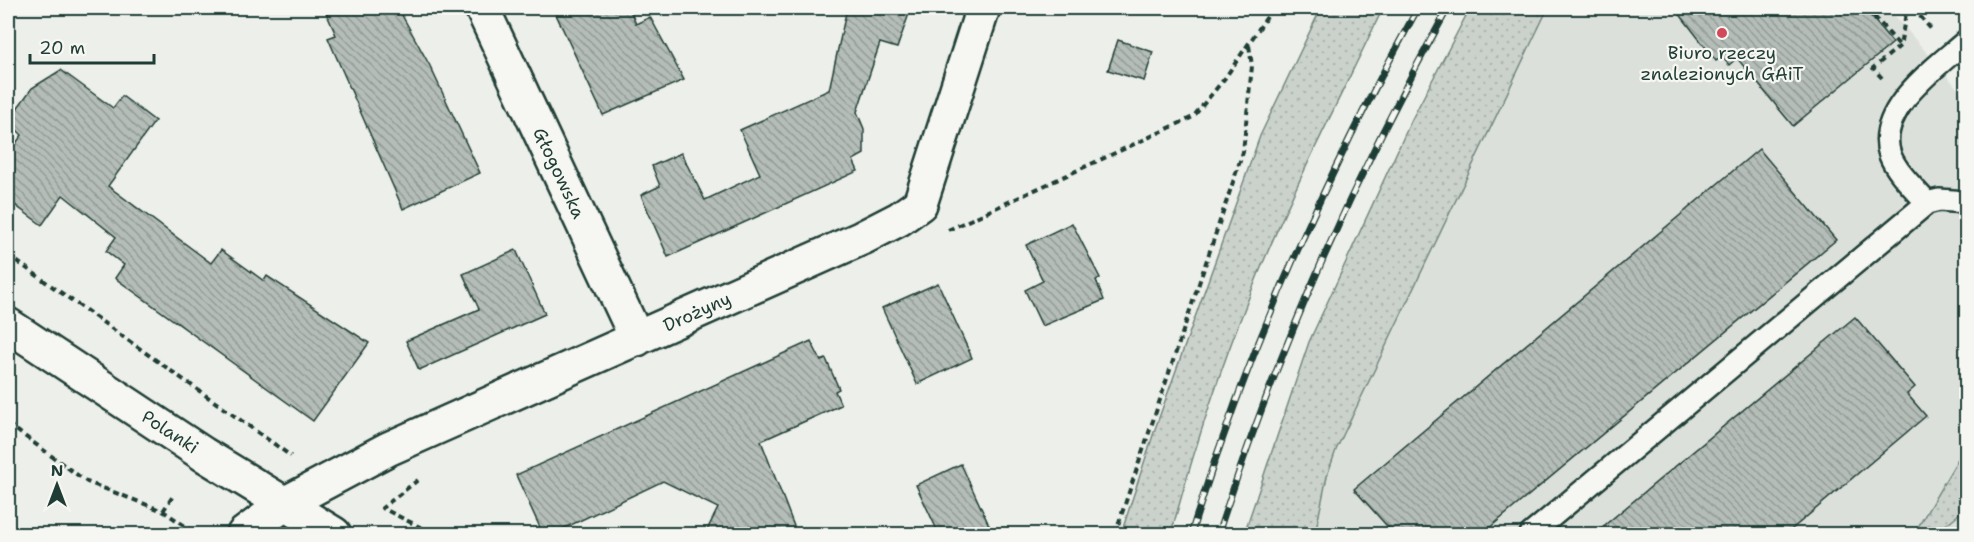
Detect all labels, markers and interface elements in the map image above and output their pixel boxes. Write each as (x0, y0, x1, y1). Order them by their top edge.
marker: Biuro rzeczy znalezionych GAiT (1715, 26, 1729, 40)
scale bar (30, 27, 154, 65)
text: 20 m (39, 36, 85, 60)
place label: Biuro rzeczy znalezionych GAiT (1640, 41, 1804, 86)
street label: Głogowska (527, 124, 591, 222)
street label: Drożyny (659, 286, 735, 338)
street label: Polanki (137, 405, 203, 459)
north arrow (27, 455, 87, 515)
text: N (51, 460, 63, 481)

